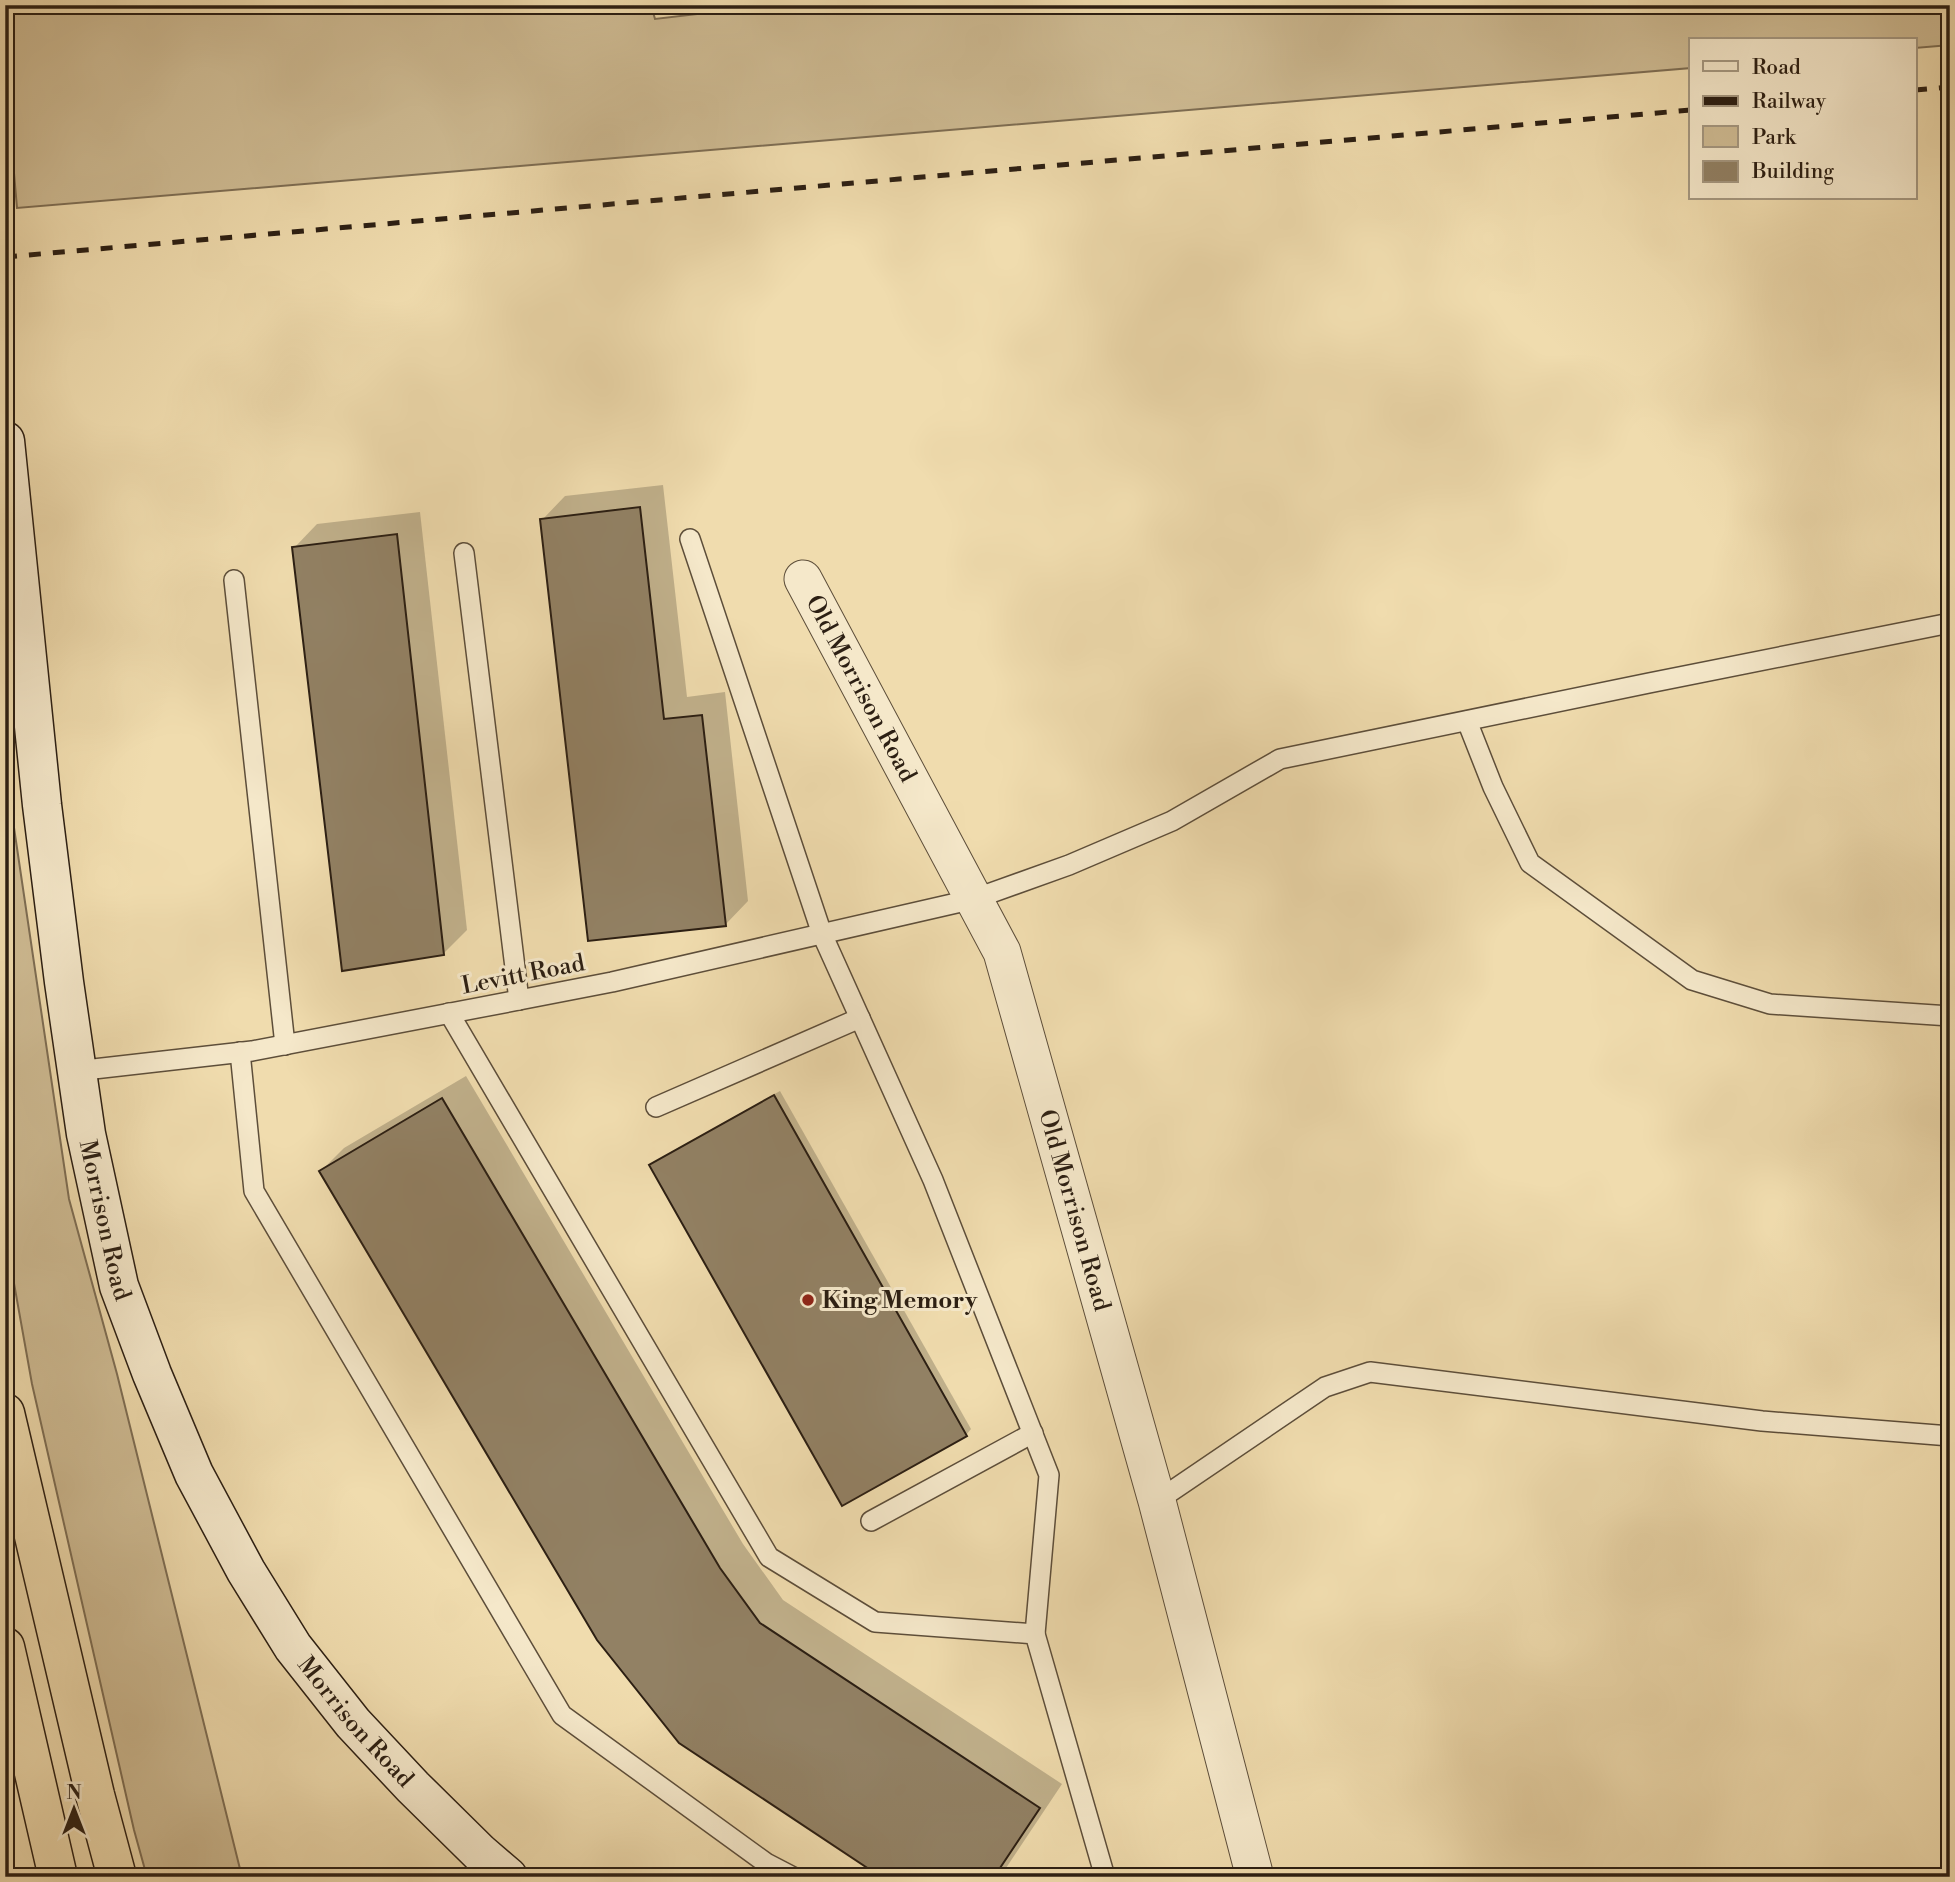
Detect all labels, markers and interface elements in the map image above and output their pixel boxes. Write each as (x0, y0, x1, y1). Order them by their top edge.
legend (1689, 38, 1916, 200)
text: Road (1752, 55, 1801, 81)
text: Railway (1752, 89, 1827, 115)
text: Park (1752, 125, 1797, 151)
text: Building (1751, 159, 1834, 185)
street label: Old Morrison Road (798, 590, 923, 788)
street label: Levitt Road (459, 948, 588, 1002)
street label: Old Morrison Road (1031, 1106, 1117, 1315)
street label: Morrison Road (72, 1137, 137, 1305)
place label: King Memory (822, 1286, 978, 1316)
marker: King Memory (800, 1292, 816, 1308)
street label: Morrison Road (290, 1651, 420, 1794)
north arrow (38, 1773, 108, 1843)
text: N (66, 1781, 82, 1805)

